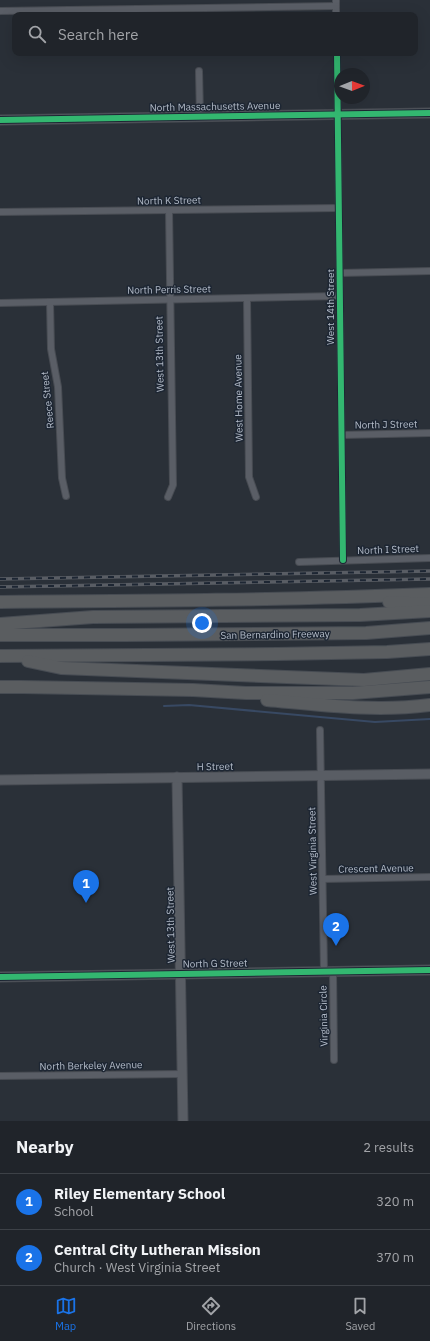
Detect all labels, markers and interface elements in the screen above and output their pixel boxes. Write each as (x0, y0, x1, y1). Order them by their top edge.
search box (12, 12, 418, 56)
icon: search (26, 23, 48, 45)
text: Search here (58, 25, 138, 44)
north arrow (334, 68, 370, 104)
street label: North Massachusetts Avenue (150, 99, 281, 114)
street label: North K Street (137, 193, 202, 208)
street label: West 14th Street (324, 269, 337, 345)
street label: North Perris Street (127, 282, 211, 297)
street label: West 13th Street (152, 315, 167, 392)
street label: West Home Avenue (231, 354, 246, 442)
street label: Reece Street (38, 370, 57, 429)
street label: North J Street (354, 417, 418, 432)
street label: North I Street (357, 542, 420, 557)
your location (192, 613, 212, 633)
street label: San Bernardino Freeway (220, 627, 330, 642)
street label: H Street (196, 760, 234, 773)
street label: West Virginia Street (305, 806, 320, 895)
street label: Crescent Avenue (338, 861, 414, 876)
pin: 1 (73, 870, 99, 903)
street label: West 13th Street (163, 886, 178, 963)
pin: 2 (323, 913, 349, 946)
street label: North G Street (183, 956, 248, 971)
street label: Virginia Circle (316, 985, 331, 1047)
street label: North Berkeley Avenue (39, 1058, 143, 1073)
text: Nearby (16, 1136, 74, 1158)
text: 2 results (363, 1139, 414, 1156)
text: Riley Elementary School (54, 1184, 225, 1203)
text: 1 (25, 1193, 33, 1210)
text: 320 m (376, 1193, 414, 1210)
text: School (54, 1203, 94, 1220)
text: Central City Lutheran Mission (54, 1240, 261, 1259)
text: 2 (25, 1249, 33, 1266)
text: 370 m (376, 1249, 414, 1266)
text: Church · West Virginia Street (54, 1259, 220, 1276)
tab: Map (55, 1295, 77, 1333)
tab: Directions (186, 1295, 236, 1333)
tab: Saved (345, 1295, 375, 1333)

